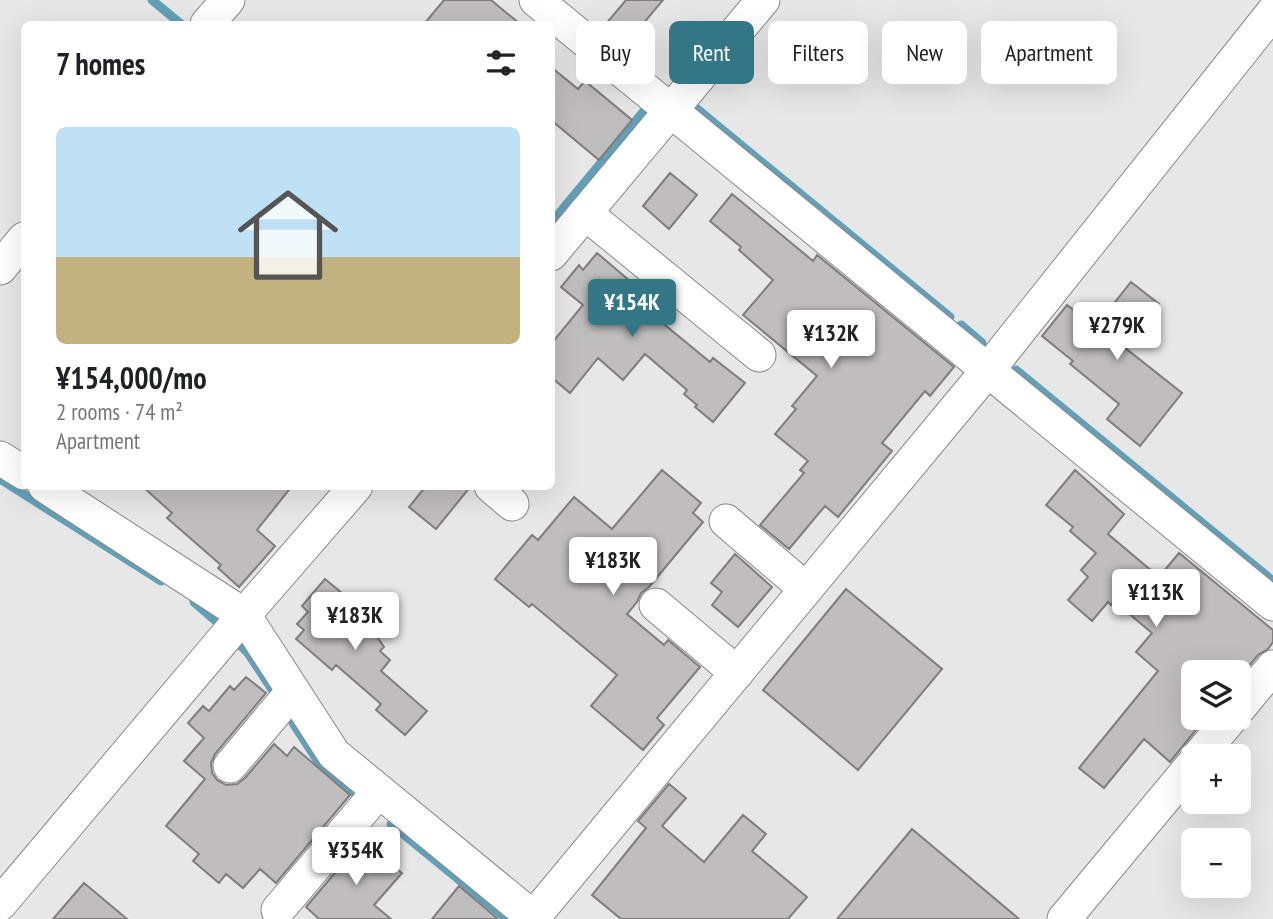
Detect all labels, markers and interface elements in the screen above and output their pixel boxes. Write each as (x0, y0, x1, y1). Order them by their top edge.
chip: Buy (576, 21, 655, 84)
chip: Rent (669, 21, 754, 84)
chip: Filters (768, 21, 868, 84)
chip: New (882, 21, 967, 84)
chip: Apartment (981, 21, 1117, 84)
text: 7 homes (56, 44, 145, 83)
icon: filters (482, 44, 520, 82)
icon: home (225, 172, 351, 298)
pin: ¥154K (583, 280, 681, 339)
text: ¥154K (604, 287, 660, 316)
pin: ¥279K (1068, 302, 1166, 362)
pin: ¥132K (782, 310, 880, 370)
text: ¥279K (1089, 310, 1145, 339)
text: ¥132K (803, 318, 859, 347)
text: ¥154,000/mo (56, 358, 207, 397)
text: 2 rooms · 74 m² (56, 397, 183, 426)
text: Apartment (56, 426, 140, 455)
pin: ¥183K (564, 538, 662, 597)
text: ¥183K (585, 545, 641, 574)
pin: ¥113K (1107, 570, 1205, 629)
text: ¥113K (1128, 577, 1184, 606)
pin: ¥183K (306, 592, 404, 652)
text: ¥183K (327, 600, 383, 629)
map controls (1181, 660, 1251, 898)
button: layers (1181, 660, 1251, 730)
button: + (1181, 744, 1251, 814)
pin: ¥354K (307, 828, 405, 887)
button: − (1181, 828, 1251, 898)
text: ¥354K (328, 835, 384, 864)

